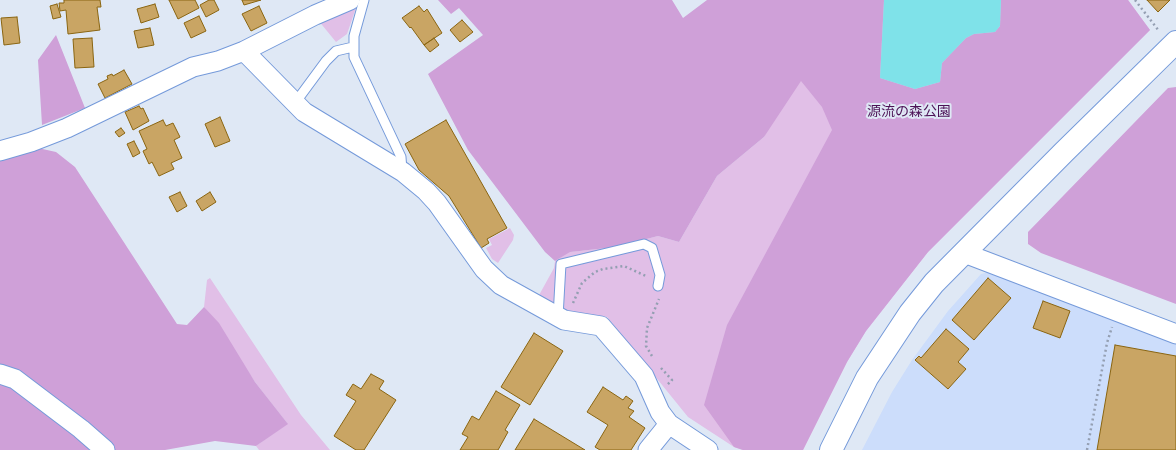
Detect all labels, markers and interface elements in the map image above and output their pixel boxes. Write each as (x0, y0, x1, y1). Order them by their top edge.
park label: 源流の森公園 (867, 104, 951, 120)

